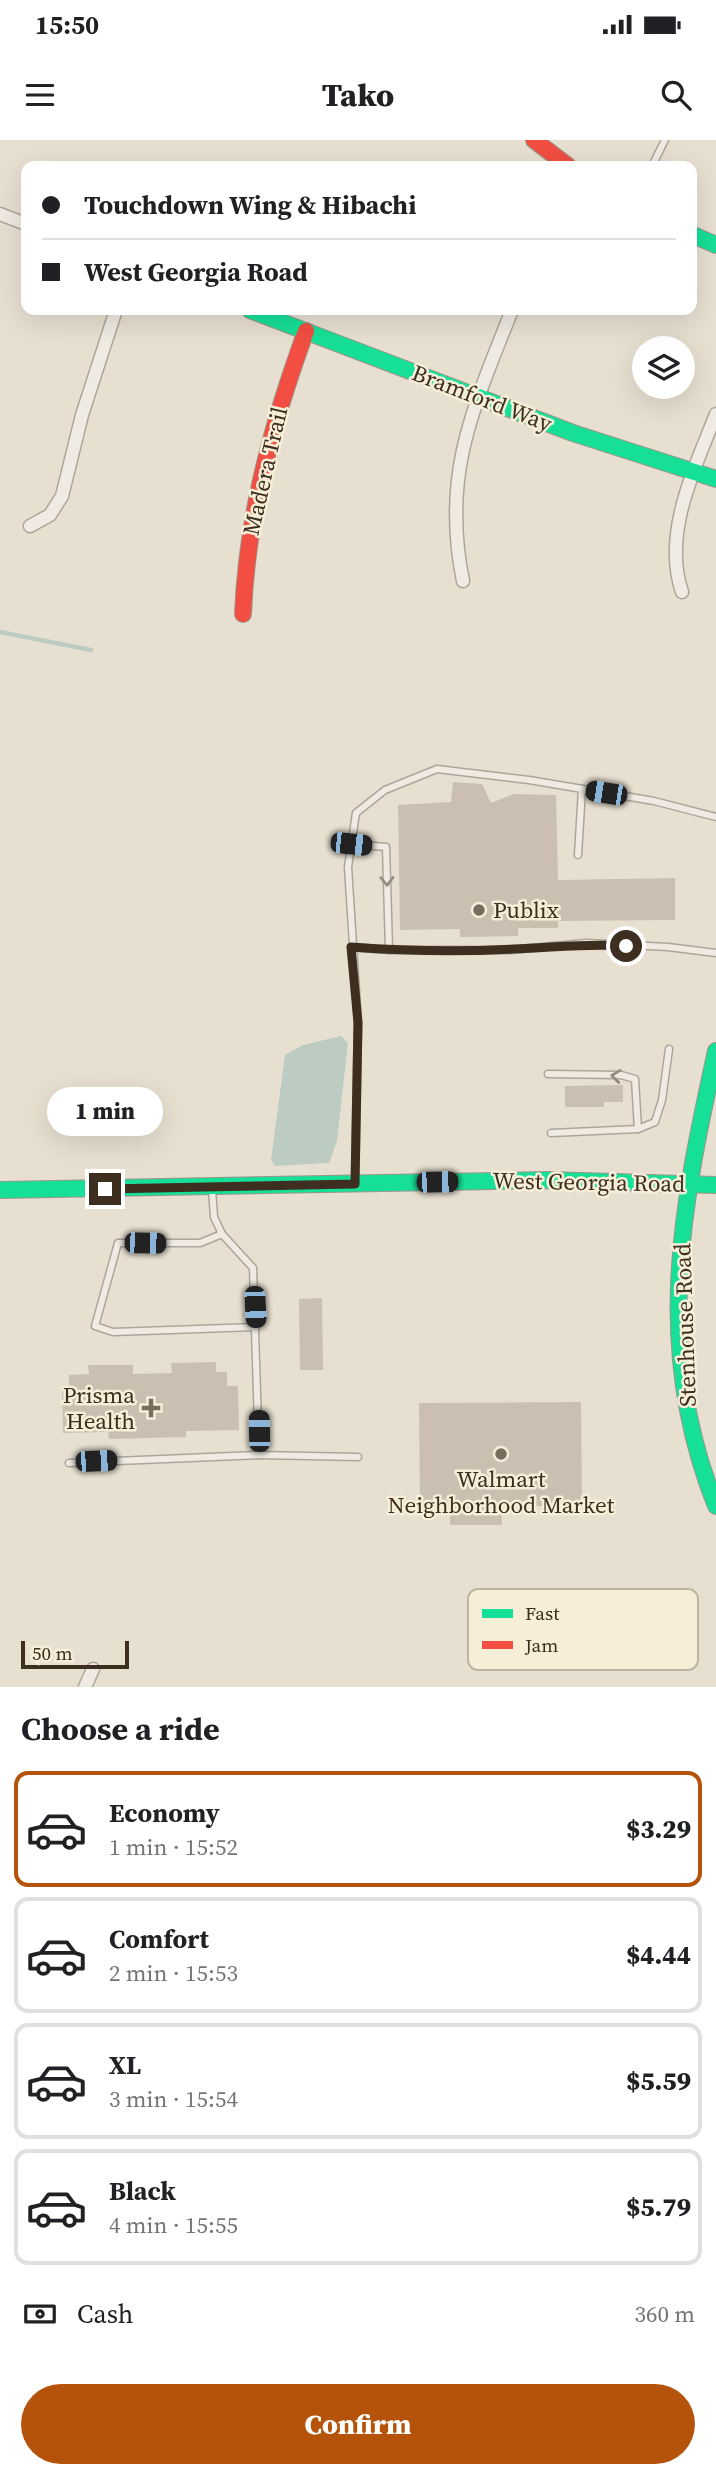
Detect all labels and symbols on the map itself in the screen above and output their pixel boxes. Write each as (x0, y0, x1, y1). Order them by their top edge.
street label: Bramford Way (407, 357, 557, 439)
street label: Madera Trail (235, 403, 295, 538)
car (584, 779, 629, 807)
car (330, 831, 373, 857)
one-way arrow (379, 876, 395, 886)
place label: Publix (493, 894, 559, 926)
marker: Publix (471, 902, 487, 918)
route start (610, 930, 642, 962)
one-way arrow (610, 1069, 621, 1084)
callout: 1 min (47, 1088, 163, 1136)
street label: West Georgia Road (492, 1164, 686, 1200)
car (416, 1171, 459, 1193)
route end (89, 1173, 121, 1205)
car (124, 1232, 167, 1254)
street label: Stenhouse Road (666, 1243, 704, 1407)
car (244, 1285, 267, 1329)
place label: Prisma Health (63, 1379, 135, 1437)
marker: Prisma Health (141, 1398, 161, 1418)
car (249, 1410, 270, 1452)
marker: Walmart Neighborhood Market (493, 1446, 509, 1462)
car (75, 1450, 118, 1472)
place label: Walmart Neighborhood Market (388, 1463, 615, 1521)
legend (468, 1589, 698, 1670)
text: Fast (525, 1600, 560, 1626)
text: Jam (524, 1632, 558, 1658)
scale bar (21, 1638, 130, 1670)

